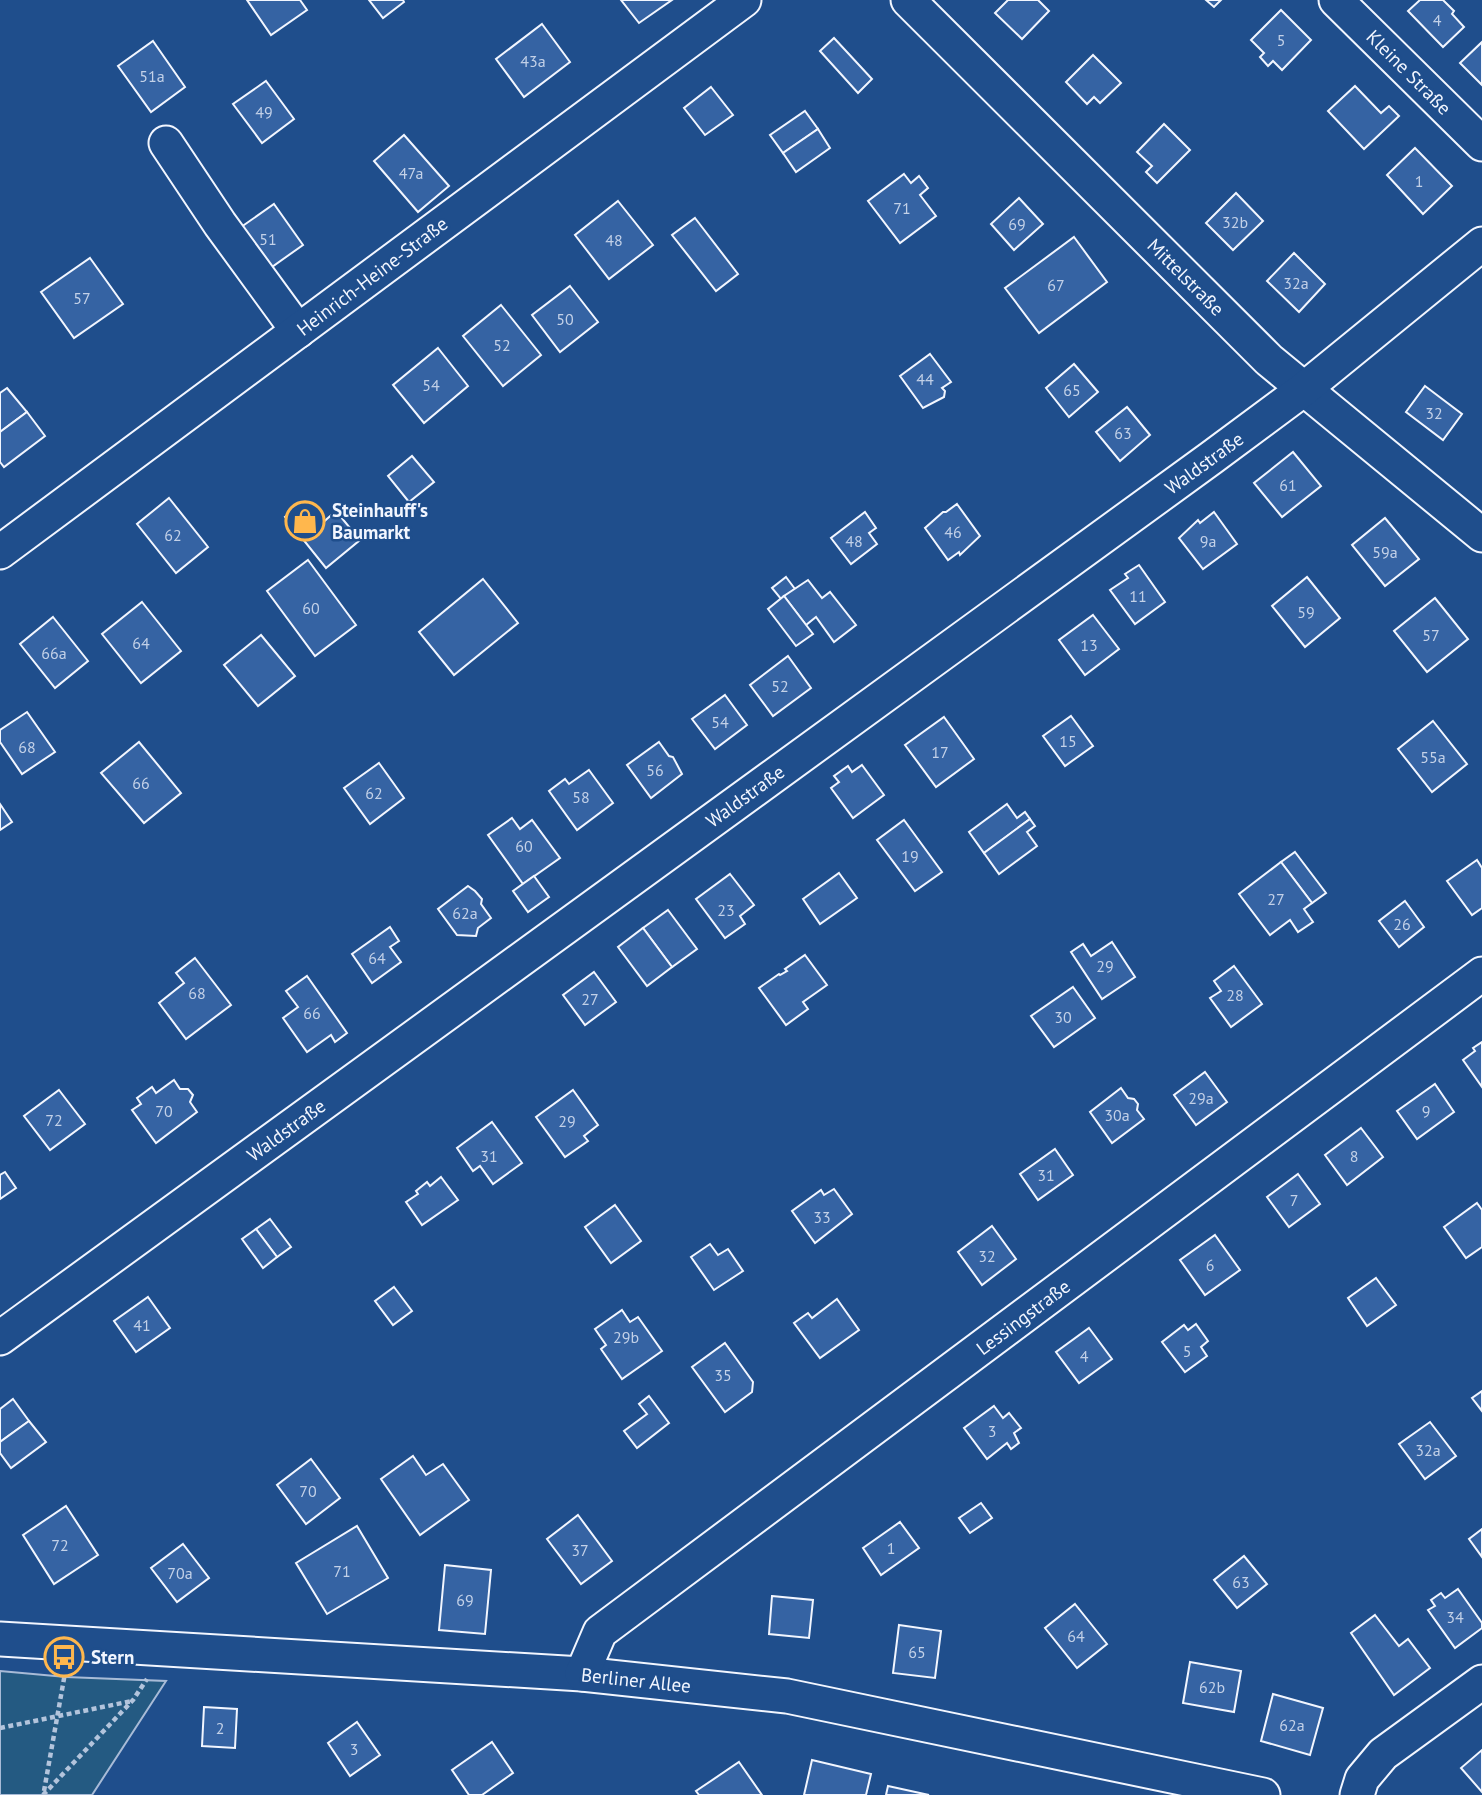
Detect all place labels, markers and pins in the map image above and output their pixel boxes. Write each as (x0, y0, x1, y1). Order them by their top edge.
place label: Steinhauff's Baumarkt (332, 498, 428, 544)
shop icon: Steinhauff's Baumarkt (284, 500, 326, 542)
bus stop icon: Stern (43, 1636, 85, 1678)
place label: Stern (91, 1645, 134, 1669)

